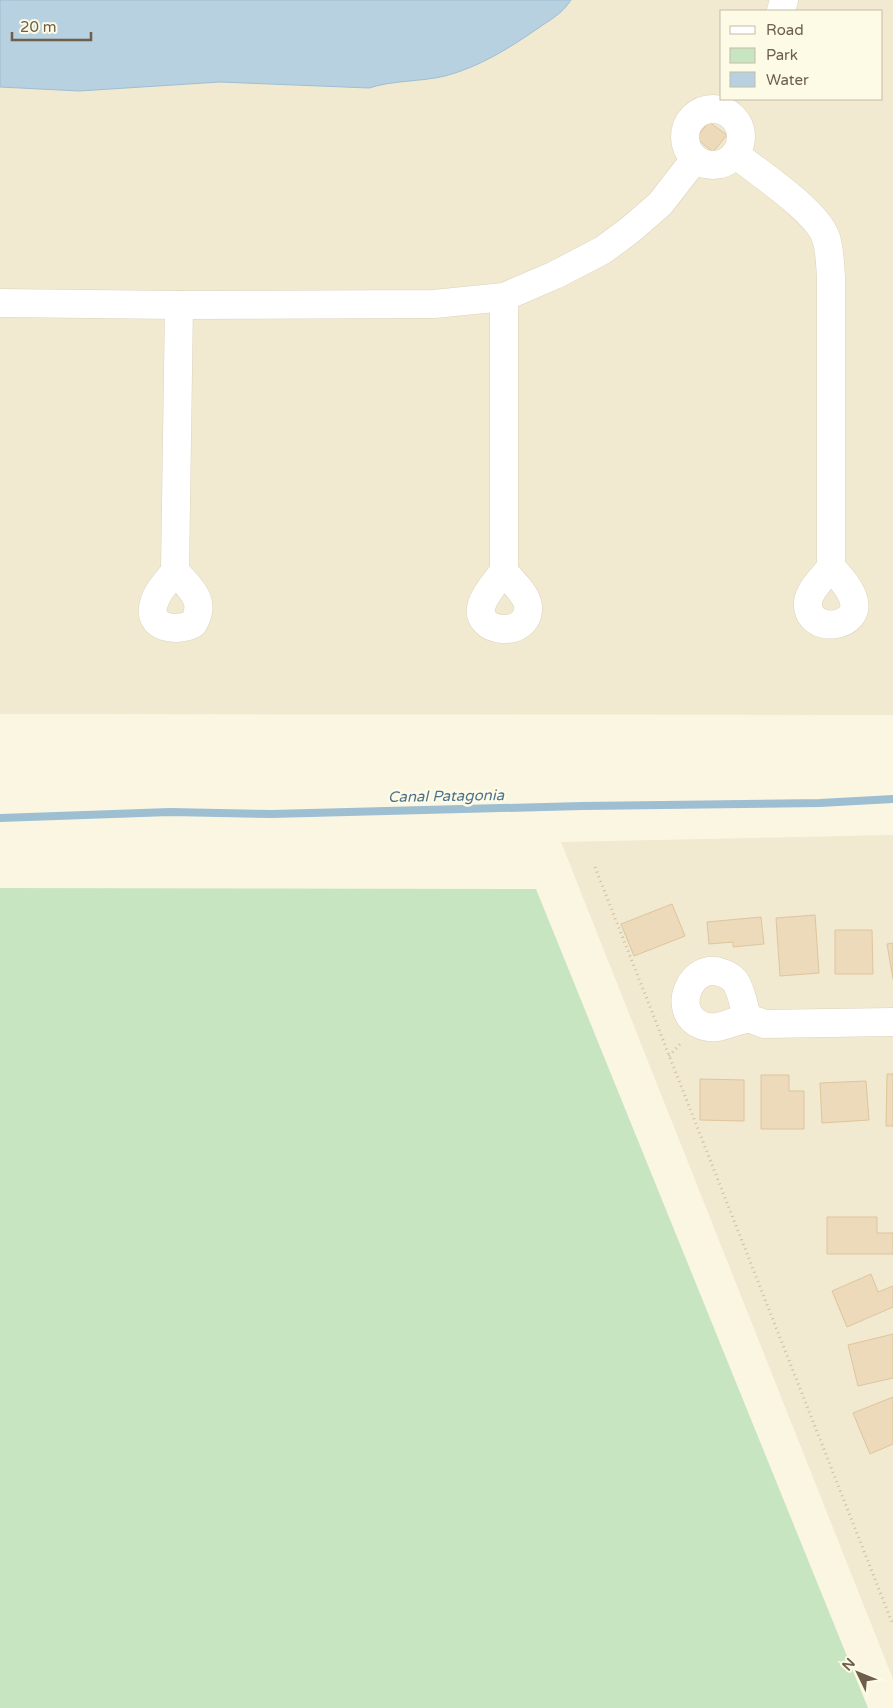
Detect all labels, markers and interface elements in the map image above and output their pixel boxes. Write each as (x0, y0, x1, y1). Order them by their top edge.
scale bar (12, 10, 91, 42)
legend (720, 10, 883, 100)
text: 20 m (20, 18, 57, 36)
text: Road (766, 21, 804, 39)
text: Park (766, 46, 798, 64)
text: Water (766, 71, 809, 89)
water label: Canal Patagonia (388, 786, 505, 806)
north arrow (833, 1648, 883, 1698)
text: N (839, 1655, 859, 1674)

